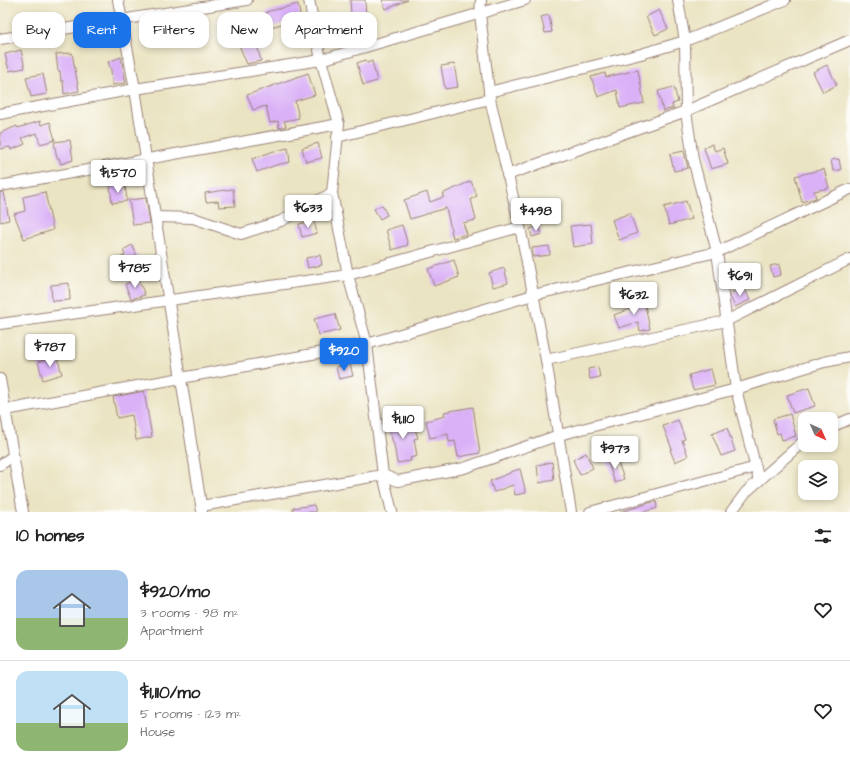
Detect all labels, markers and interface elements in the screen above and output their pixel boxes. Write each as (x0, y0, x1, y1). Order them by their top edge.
chip: Buy (12, 12, 65, 48)
chip: Rent (73, 12, 131, 48)
chip: Filters (139, 12, 209, 48)
chip: New (217, 12, 273, 48)
chip: Apartment (281, 12, 377, 48)
pin: $1,570 (85, 160, 151, 194)
text: $1,570 (100, 164, 136, 182)
pin: $633 (284, 195, 332, 229)
pin: $498 (512, 198, 560, 232)
text: $633 (294, 199, 322, 217)
text: $498 (520, 202, 552, 220)
pin: $785 (111, 255, 159, 289)
text: $785 (119, 259, 151, 277)
pin: $691 (716, 263, 764, 297)
text: $691 (728, 267, 752, 285)
pin: $632 (610, 282, 658, 316)
text: $632 (619, 286, 649, 304)
pin: $787 (26, 334, 74, 368)
text: $787 (34, 338, 66, 356)
pin: $920 (320, 338, 368, 372)
text: $920 (329, 342, 359, 360)
pin: $1,110 (370, 406, 436, 440)
text: $1,110 (392, 410, 414, 428)
north arrow (798, 412, 838, 452)
map controls (798, 412, 838, 500)
pin: $973 (591, 436, 639, 470)
text: $973 (600, 440, 630, 458)
button: layers (798, 460, 838, 500)
text: 10 homes (16, 524, 85, 548)
icon: filters (812, 525, 834, 547)
text: $920/mo (140, 580, 210, 604)
icon: home (48, 586, 96, 634)
icon: heart (812, 599, 834, 621)
text: 3 rooms · 98 m² (140, 604, 239, 622)
text: Apartment (140, 622, 204, 640)
text: $1,110/mo (140, 681, 200, 705)
icon: home (48, 687, 96, 735)
icon: heart (812, 700, 834, 722)
text: 5 rooms · 123 m² (140, 705, 241, 723)
text: House (140, 723, 175, 741)

